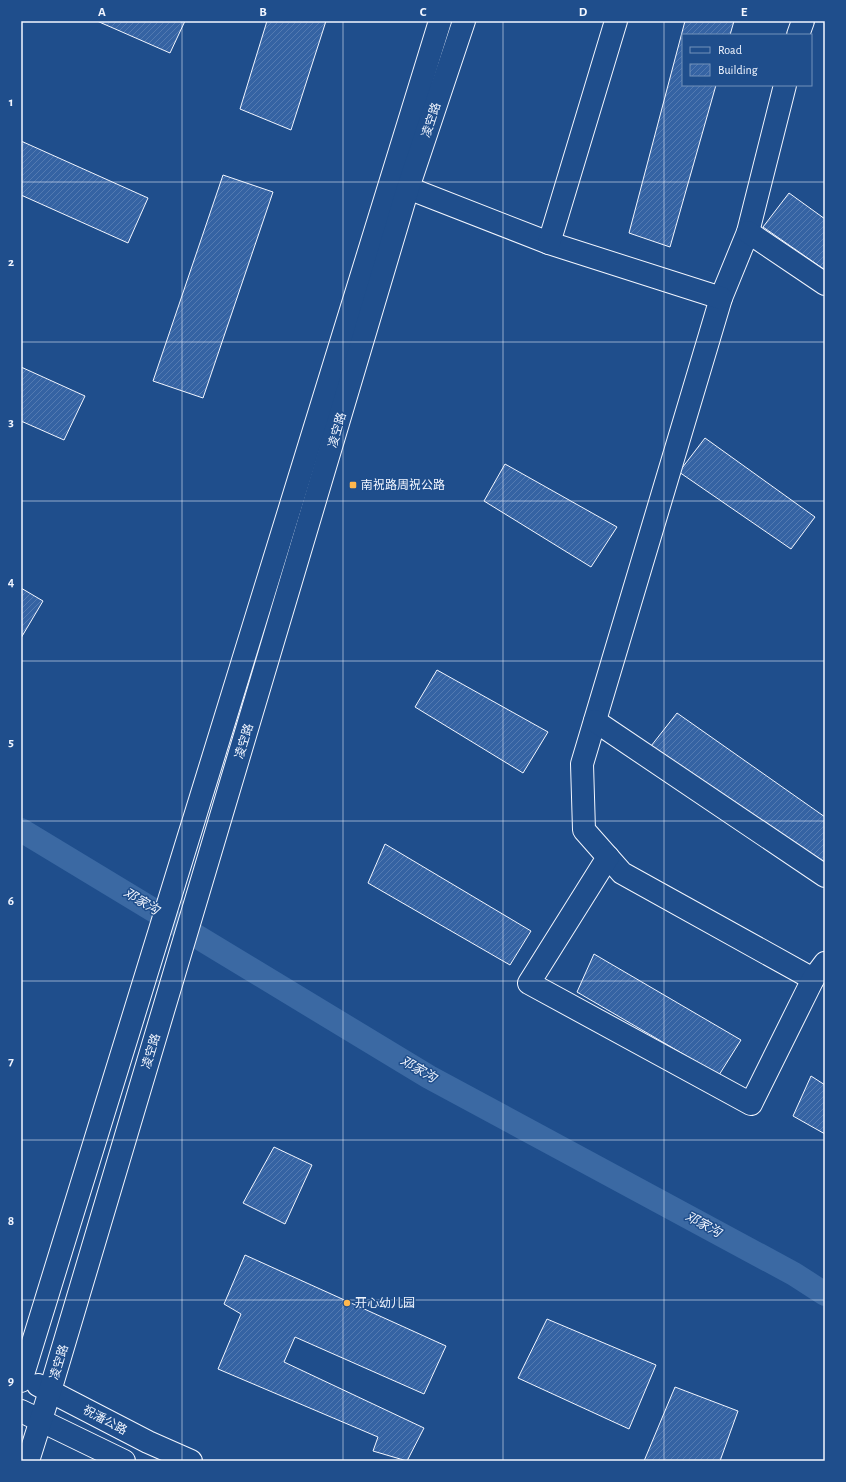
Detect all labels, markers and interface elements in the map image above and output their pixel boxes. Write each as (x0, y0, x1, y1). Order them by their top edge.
text: A (98, 6, 106, 19)
text: B (259, 6, 267, 19)
text: C (420, 6, 427, 19)
text: D (579, 6, 588, 19)
text: E (741, 6, 748, 19)
legend (682, 34, 812, 86)
text: Road (718, 44, 742, 56)
text: Building (718, 64, 758, 76)
text: 1 (9, 96, 13, 109)
street label: 凌空路 (419, 101, 442, 139)
text: 2 (8, 256, 14, 269)
street label: 凌空路 (325, 411, 348, 449)
text: 3 (8, 416, 14, 429)
place label: 南祝路周祝公路 (361, 478, 445, 491)
marker: 南祝路周祝公路 (348, 480, 358, 490)
text: 4 (8, 576, 15, 589)
street label: 凌空路 (232, 722, 255, 760)
text: 5 (8, 736, 14, 749)
water label: 邓家沟 (121, 886, 163, 919)
text: 6 (8, 895, 14, 908)
street label: 凌空路 (139, 1032, 162, 1070)
water label: 邓家沟 (398, 1054, 440, 1086)
text: 7 (8, 1055, 14, 1068)
water label: 邓家沟 (683, 1209, 725, 1241)
text: 8 (8, 1215, 14, 1228)
place label: 开心幼儿园 (355, 1296, 415, 1309)
marker: 开心幼儿园 (342, 1298, 352, 1308)
street label: 凌空路 (47, 1343, 70, 1381)
text: 9 (8, 1375, 14, 1388)
street label: 祝潘公路 (81, 1403, 129, 1437)

